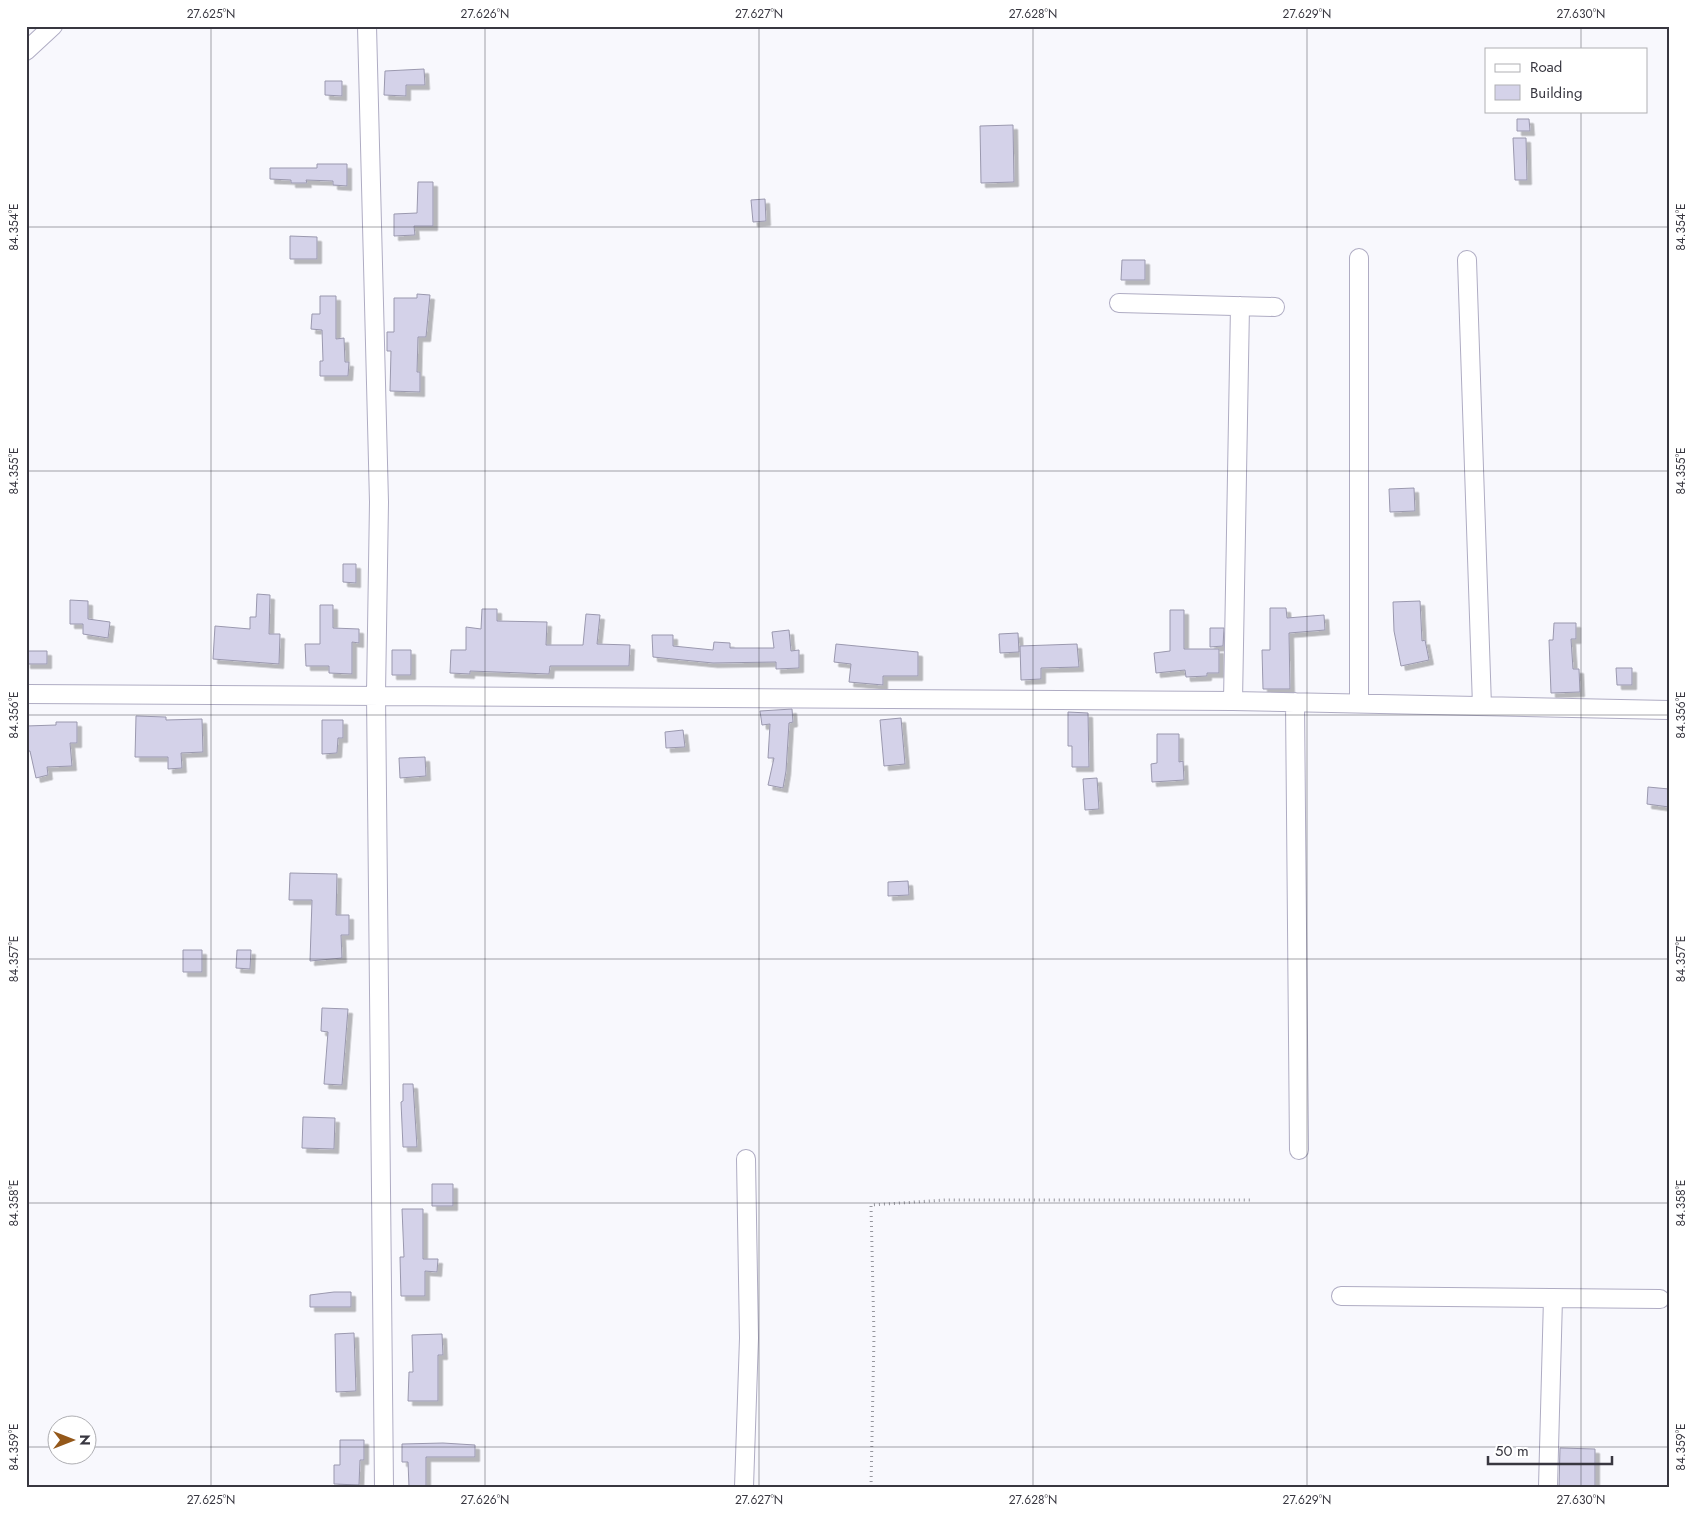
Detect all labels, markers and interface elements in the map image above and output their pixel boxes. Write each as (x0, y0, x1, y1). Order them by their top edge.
text: 27.625°N (187, 5, 235, 23)
text: 27.626°N (461, 5, 509, 23)
text: 27.627°N (735, 5, 783, 23)
text: 27.628°N (1009, 5, 1057, 23)
text: 27.629°N (1283, 5, 1331, 23)
text: 27.630°N (1557, 5, 1605, 23)
legend (1485, 48, 1648, 112)
text: Road (1530, 56, 1562, 78)
text: Building (1530, 82, 1582, 104)
text: 84.354°E (5, 203, 23, 251)
text: 84.354°E (1672, 203, 1690, 251)
text: 84.355°E (5, 447, 23, 495)
text: 84.355°E (1672, 447, 1690, 495)
text: 84.356°E (5, 691, 23, 739)
text: 84.356°E (1672, 691, 1690, 739)
text: 84.357°E (5, 936, 23, 982)
text: 84.357°E (1672, 936, 1690, 982)
text: 84.358°E (5, 1180, 23, 1226)
text: 84.358°E (1672, 1180, 1690, 1226)
north arrow (48, 1416, 98, 1466)
text: 84.359°E (5, 1423, 23, 1471)
text: 84.359°E (1672, 1423, 1690, 1471)
scale bar (1488, 1433, 1611, 1465)
text: N (75, 1434, 95, 1446)
text: 50 m (1495, 1440, 1529, 1462)
text: 27.625°N (187, 1491, 235, 1509)
text: 27.626°N (461, 1491, 509, 1509)
text: 27.627°N (735, 1491, 783, 1509)
text: 27.628°N (1009, 1491, 1057, 1509)
text: 27.629°N (1283, 1491, 1331, 1509)
text: 27.630°N (1557, 1491, 1605, 1509)

